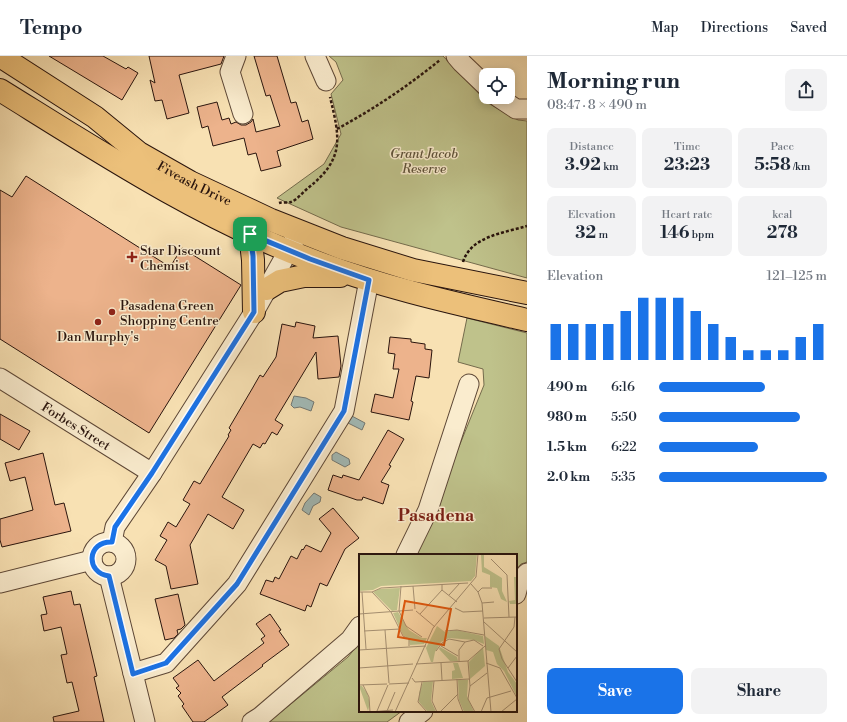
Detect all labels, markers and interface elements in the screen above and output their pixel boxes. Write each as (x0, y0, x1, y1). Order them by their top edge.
text: Tempo (20, 16, 82, 40)
text: Map (651, 19, 679, 37)
text: Directions (701, 19, 768, 37)
text: Saved (790, 19, 827, 37)
map controls (479, 68, 515, 104)
button: locate (479, 68, 515, 104)
text: Morning run (547, 68, 680, 95)
button: share (785, 69, 827, 111)
text: 08:47 · 8 × 490 m (547, 97, 647, 113)
text: Distance (569, 140, 614, 154)
text: Time (674, 140, 700, 154)
text: Pace (771, 140, 794, 154)
park label: Grant Jacob Reserve (390, 146, 458, 177)
text: 3.92 (565, 154, 601, 176)
text: 23:23 (664, 154, 710, 176)
text: 5:58 (754, 154, 791, 176)
street label: Fiveash Drive (154, 158, 234, 210)
text: km (601, 160, 619, 174)
text: /km (791, 160, 810, 174)
text: Elevation (568, 208, 615, 222)
text: Heart rate (662, 208, 712, 222)
text: kcal (772, 208, 792, 222)
pin (233, 217, 267, 251)
text: 32 (575, 222, 596, 244)
text: 146 (660, 222, 689, 244)
text: 278 (767, 222, 798, 244)
icon: arrive (239, 223, 261, 245)
text: m (596, 228, 608, 242)
text: bpm (689, 228, 714, 242)
place label: Star Discount Chemist (140, 243, 221, 274)
marker: Star Discount Chemist (127, 252, 137, 262)
text: Elevation (547, 268, 603, 284)
text: 121–125 m (766, 268, 827, 284)
place label: Pasadena Green Shopping Centre (120, 298, 219, 329)
marker: Pasadena Green Shopping Centre (107, 307, 117, 317)
marker: Dan Murphy's (93, 317, 103, 327)
place label: Dan Murphy's (57, 329, 139, 345)
text: 490 m (547, 379, 587, 395)
text: 6:16 (611, 379, 635, 395)
street label: Forbes Street (38, 399, 114, 454)
text: 980 m (547, 409, 587, 425)
text: 5:50 (611, 409, 637, 425)
text: 1.5 km (547, 439, 587, 455)
text: 6:22 (611, 439, 637, 455)
text: 2.0 km (547, 469, 590, 485)
text: 5:35 (611, 469, 635, 485)
district label: Pasadena (398, 505, 475, 527)
inset map (359, 554, 517, 712)
button: Save (547, 668, 683, 714)
button: Share (691, 668, 827, 714)

